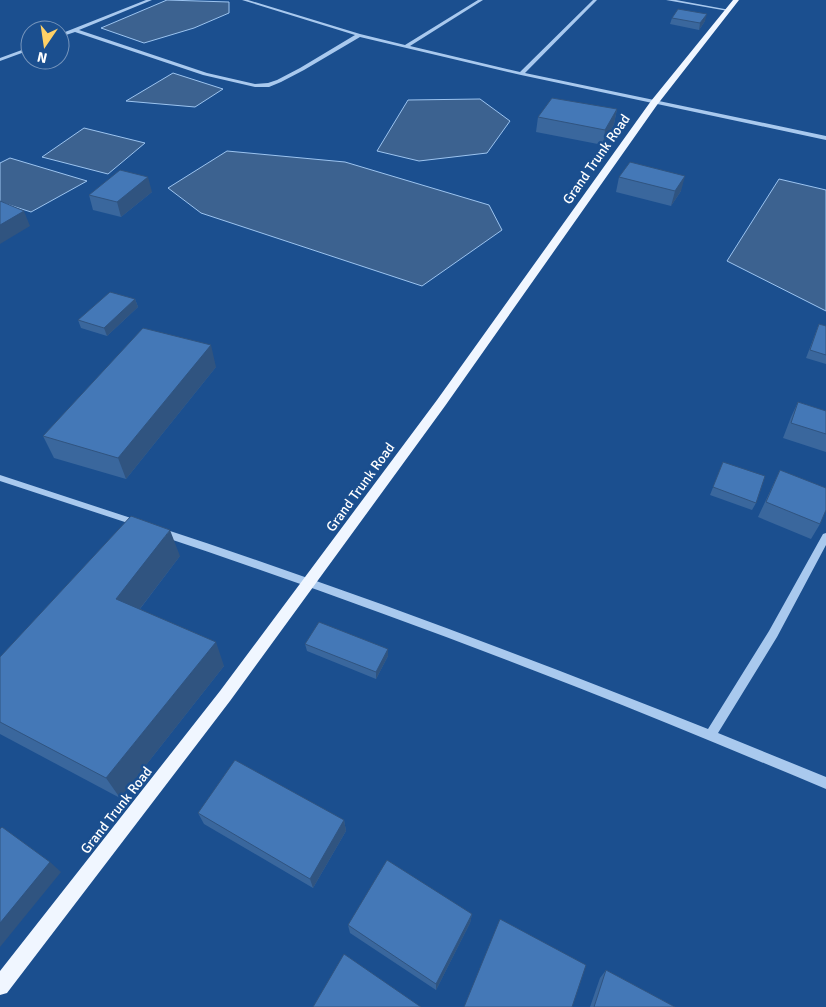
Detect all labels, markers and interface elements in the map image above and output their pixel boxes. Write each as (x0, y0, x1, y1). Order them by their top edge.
north arrow (20, 20, 70, 70)
text: N (36, 48, 49, 67)
street label: Grand Trunk Road (559, 111, 634, 208)
street label: Grand Trunk Road (322, 439, 398, 535)
street label: Grand Trunk Road (77, 763, 156, 857)

